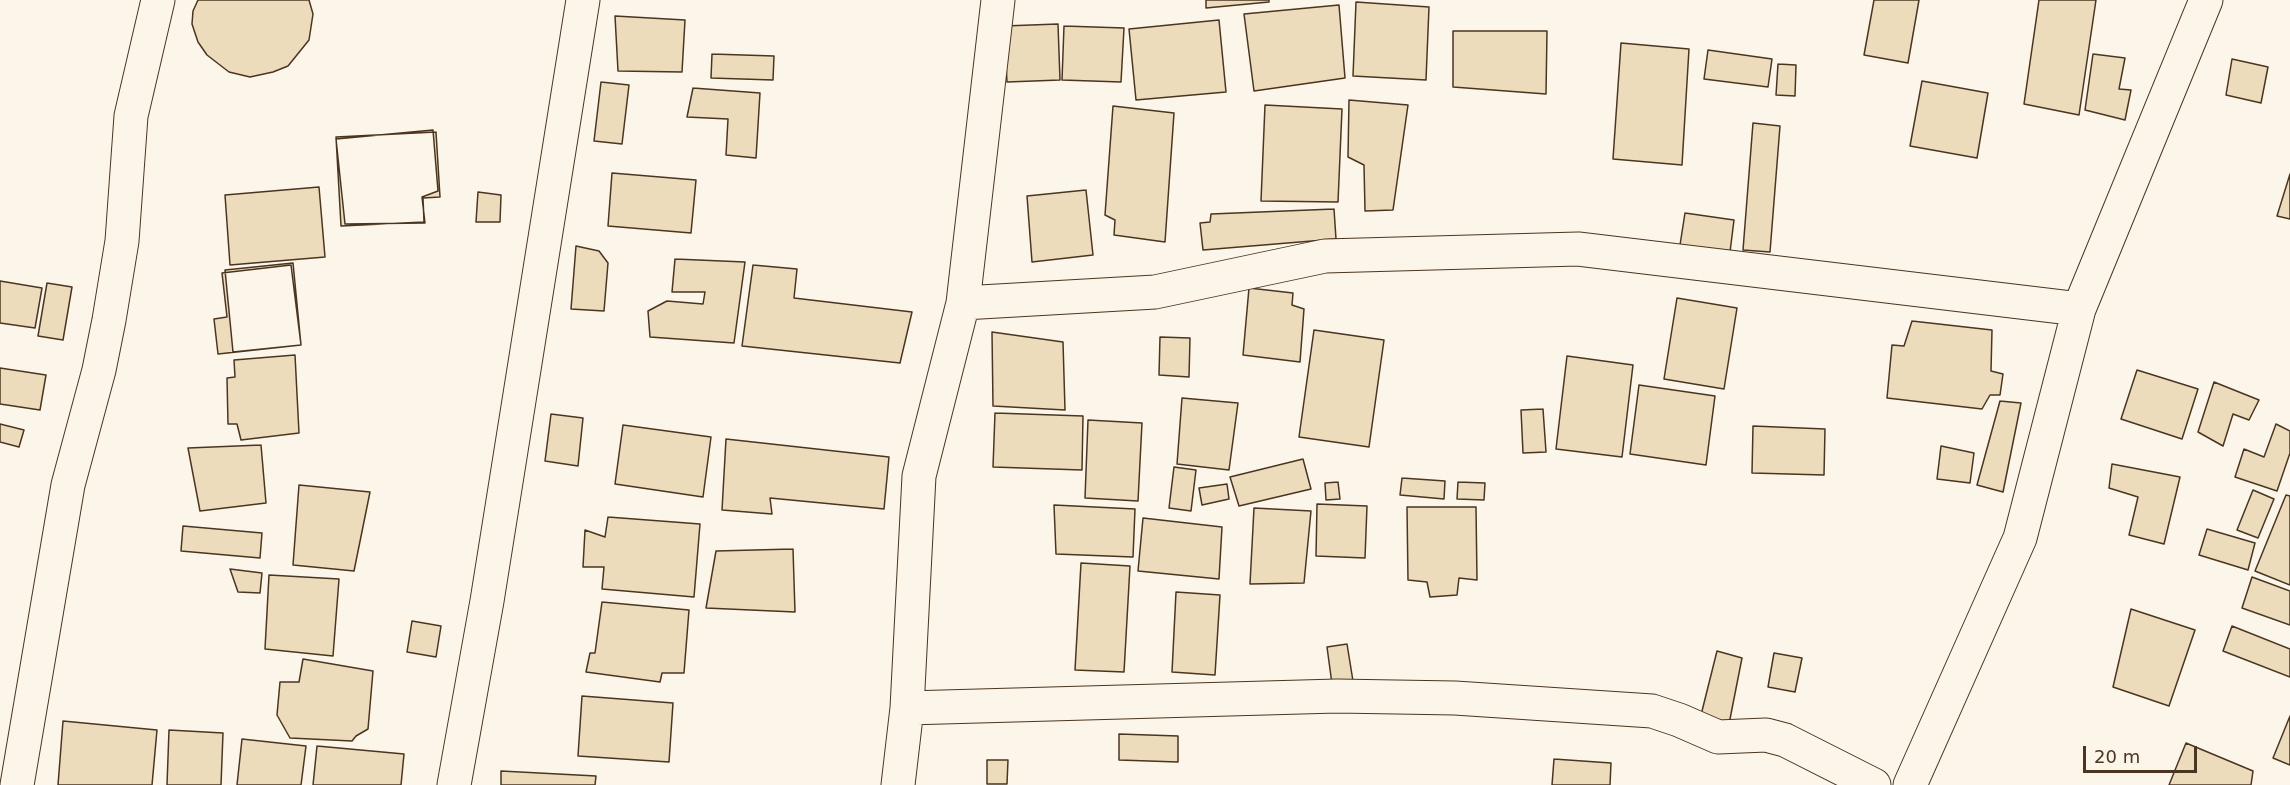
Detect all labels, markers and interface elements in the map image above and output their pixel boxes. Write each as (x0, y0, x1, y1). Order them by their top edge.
scale bar (2086, 734, 2200, 772)
text: 20 m (2094, 746, 2140, 767)

